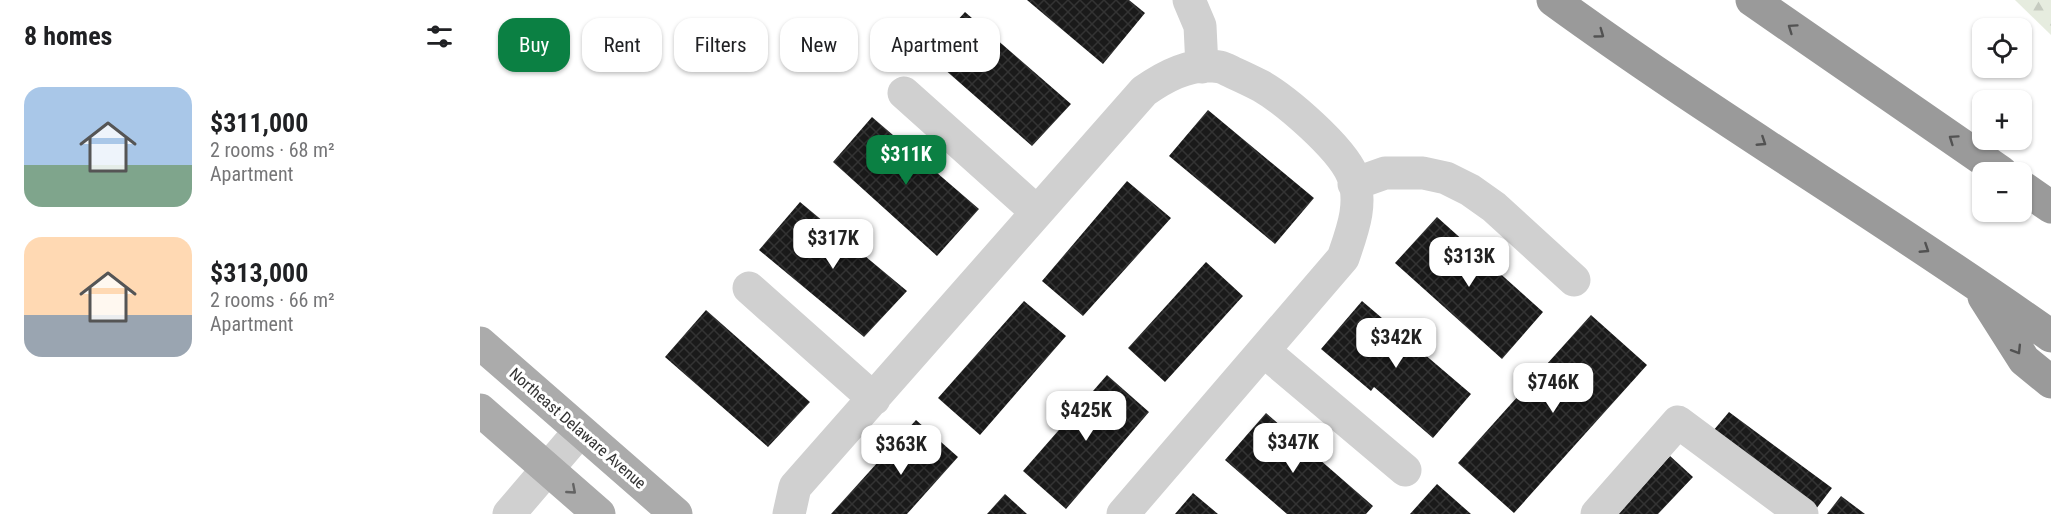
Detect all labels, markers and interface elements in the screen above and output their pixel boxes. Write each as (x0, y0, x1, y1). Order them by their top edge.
chip: Buy (498, 18, 570, 72)
chip: Rent (582, 18, 662, 72)
chip: Filters (674, 18, 768, 72)
chip: New (780, 18, 858, 72)
chip: Apartment (870, 18, 1000, 72)
map controls (1972, 18, 2032, 222)
button: locate (1972, 18, 2032, 78)
icon: filters (423, 20, 456, 53)
text: 8 homes (24, 21, 112, 51)
one-way arrow (1788, 24, 1799, 35)
one-way arrow (1593, 27, 1604, 38)
button: + (1972, 90, 2032, 150)
text: $311,000 (210, 108, 308, 138)
icon: home (72, 111, 144, 183)
pin: $311K (864, 135, 948, 186)
one-way arrow (1756, 135, 1767, 146)
one-way arrow (1948, 135, 1959, 146)
text: 2 rooms · 68 m² (210, 138, 335, 162)
text: $311K (880, 142, 932, 166)
text: Apartment (210, 162, 294, 186)
button: − (1972, 162, 2032, 222)
pin: $317K (791, 219, 875, 270)
text: $317K (807, 226, 859, 250)
pin: $313K (1427, 237, 1511, 288)
one-way arrow (1919, 242, 1929, 254)
text: $313K (1443, 244, 1495, 268)
text: $313,000 (210, 258, 308, 288)
icon: home (72, 261, 144, 333)
text: 2 rooms · 66 m² (210, 288, 335, 312)
text: Apartment (210, 312, 294, 336)
pin: $342K (1354, 318, 1438, 369)
text: $342K (1370, 325, 1422, 349)
one-way arrow (2010, 344, 2022, 354)
pin: $746K (1511, 363, 1595, 414)
street label: Northeast Delaware Avenue (506, 364, 650, 493)
text: $746K (1527, 370, 1579, 394)
pin: $425K (1044, 391, 1128, 442)
text: $425K (1060, 398, 1112, 422)
pin: $347K (1251, 423, 1335, 474)
pin: $363K (859, 425, 943, 476)
text: $347K (1267, 430, 1319, 454)
text: $363K (875, 432, 927, 456)
one-way arrow (565, 483, 576, 494)

